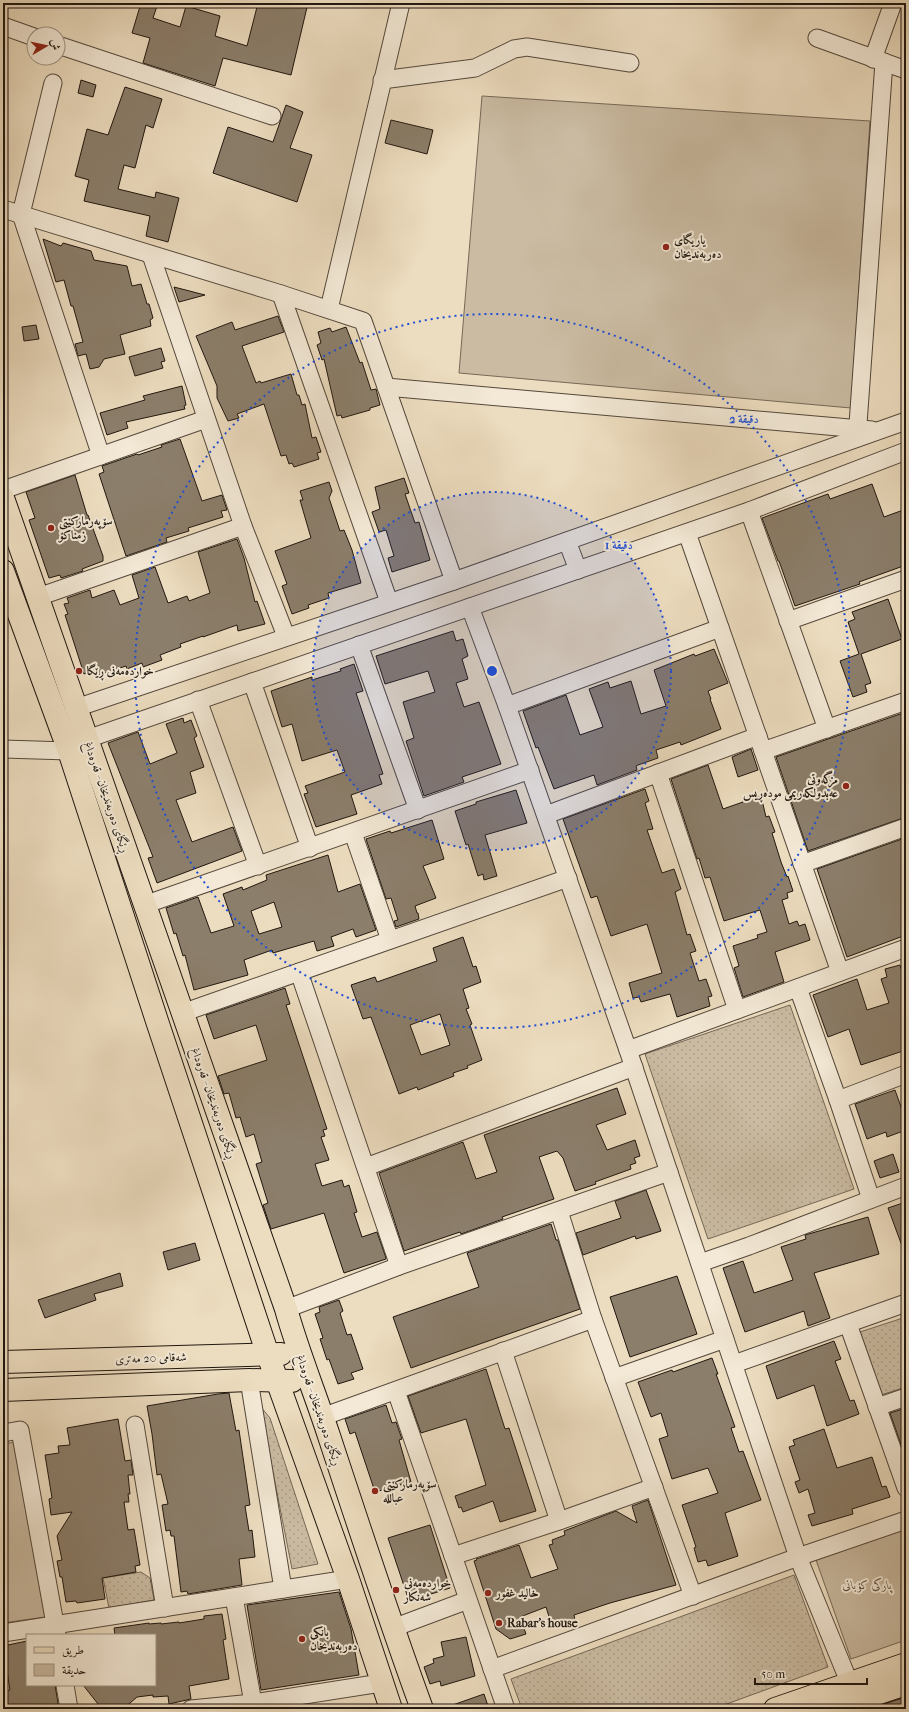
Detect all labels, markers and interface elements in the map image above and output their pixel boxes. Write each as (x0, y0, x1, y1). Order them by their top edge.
north arrow (26, 26, 66, 66)
text: ش (48, 38, 63, 51)
place label: یاریگاى ده‌ربه‌ندیخان (674, 232, 722, 261)
marker: یاریگاى ده‌ربه‌ندیخان (661, 242, 671, 252)
text: 2 دقيقة (729, 412, 759, 426)
place label: سۆپەرمارکێتی زمناکۆ (57, 514, 113, 543)
marker: سۆپەرمارکێتی زمناکۆ (46, 523, 56, 533)
text: 1 دقيقة (605, 538, 633, 552)
place label: خواردەمەنی ڕێگا (87, 663, 154, 681)
centre of rings (485, 664, 499, 678)
marker: خواردەمەنی ڕێگا (74, 666, 84, 676)
street label: ڕێگای دەربەندیخان - قەرەداغ (78, 739, 134, 856)
place label: مزگەوتی عەبدولکەریمی مودەڕیس (743, 770, 838, 803)
marker: مزگەوتی عەبدولکەریمی مودەڕیس (841, 781, 851, 791)
street label: ڕێگای دەربەندیخان - قەرەداغ (185, 1045, 241, 1162)
street label: شەقامی 20 مەتری (115, 1350, 187, 1366)
street label: ڕێگای دەربەندیخان - قەرەداغ (290, 1352, 346, 1469)
place label: سۆپه‌رماركێتى عبالله (383, 1477, 437, 1505)
marker: سۆپه‌رماركێتى عبالله (370, 1486, 380, 1496)
place label: خواردەمەنی شەنکار (402, 1576, 451, 1604)
park label: پارکی کۆبانی (842, 1577, 893, 1594)
marker: خواردەمەنی شەنکار (391, 1585, 401, 1595)
place label: خالید غفور (494, 1586, 538, 1601)
marker: خالید غفور (483, 1588, 493, 1598)
place label: Rabar's house (507, 1616, 578, 1630)
marker: Rabar's house (494, 1618, 504, 1628)
place label: بانکی دەربەندیخان (310, 1625, 358, 1653)
legend (26, 1634, 156, 1686)
marker: بانکی دەربەندیخان (297, 1634, 307, 1644)
text: طريق (62, 1643, 84, 1658)
scale bar (755, 1660, 867, 1686)
text: حديقة (62, 1663, 86, 1678)
text: 50 m (761, 1667, 785, 1681)

